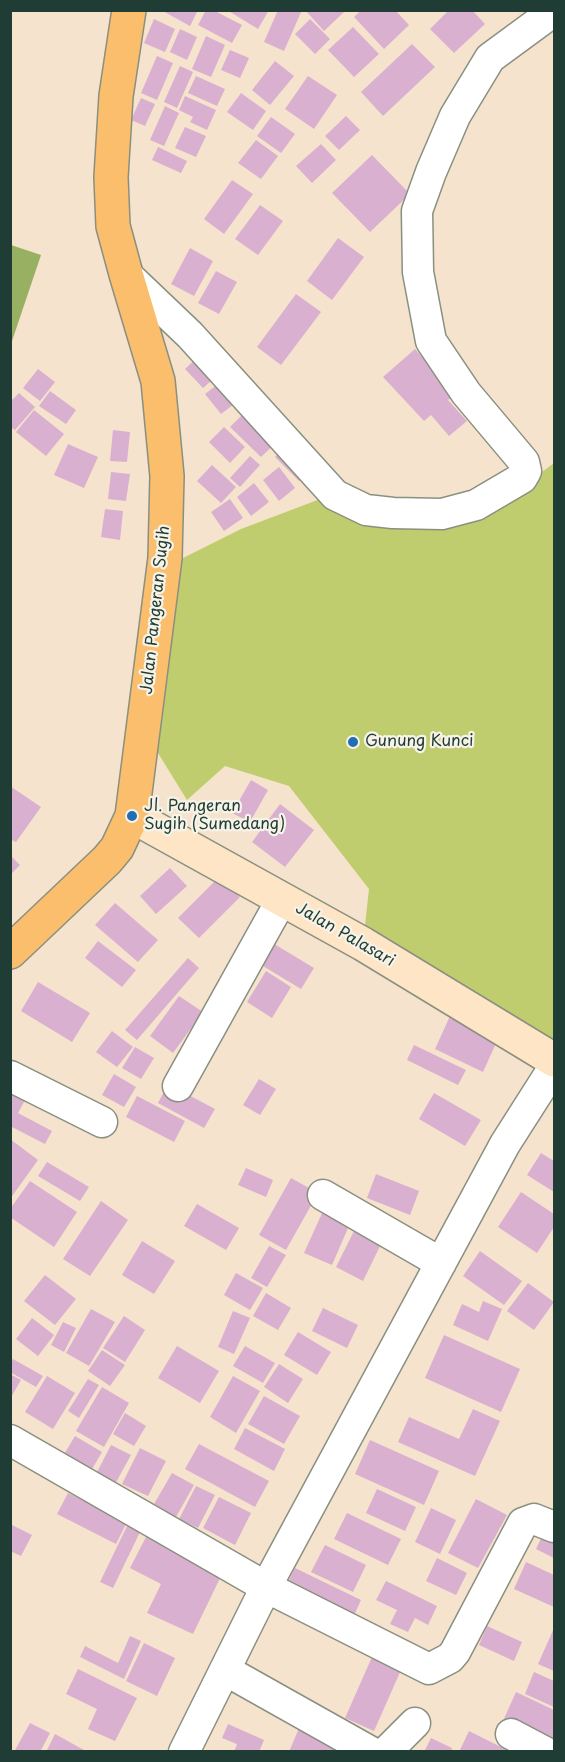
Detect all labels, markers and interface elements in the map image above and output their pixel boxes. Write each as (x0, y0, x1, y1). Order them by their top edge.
street label: Jalan Pangeran Sugih (138, 525, 174, 695)
place label: Gunung Kunci (365, 732, 474, 752)
marker: Gunung Kunci (346, 735, 360, 749)
place label: Jl. Pangeran Sugih (Sumedang) (144, 797, 285, 835)
marker: Jl. Pangeran Sugih (Sumedang) (125, 809, 139, 823)
street label: Jalan Palasari (292, 899, 398, 971)

